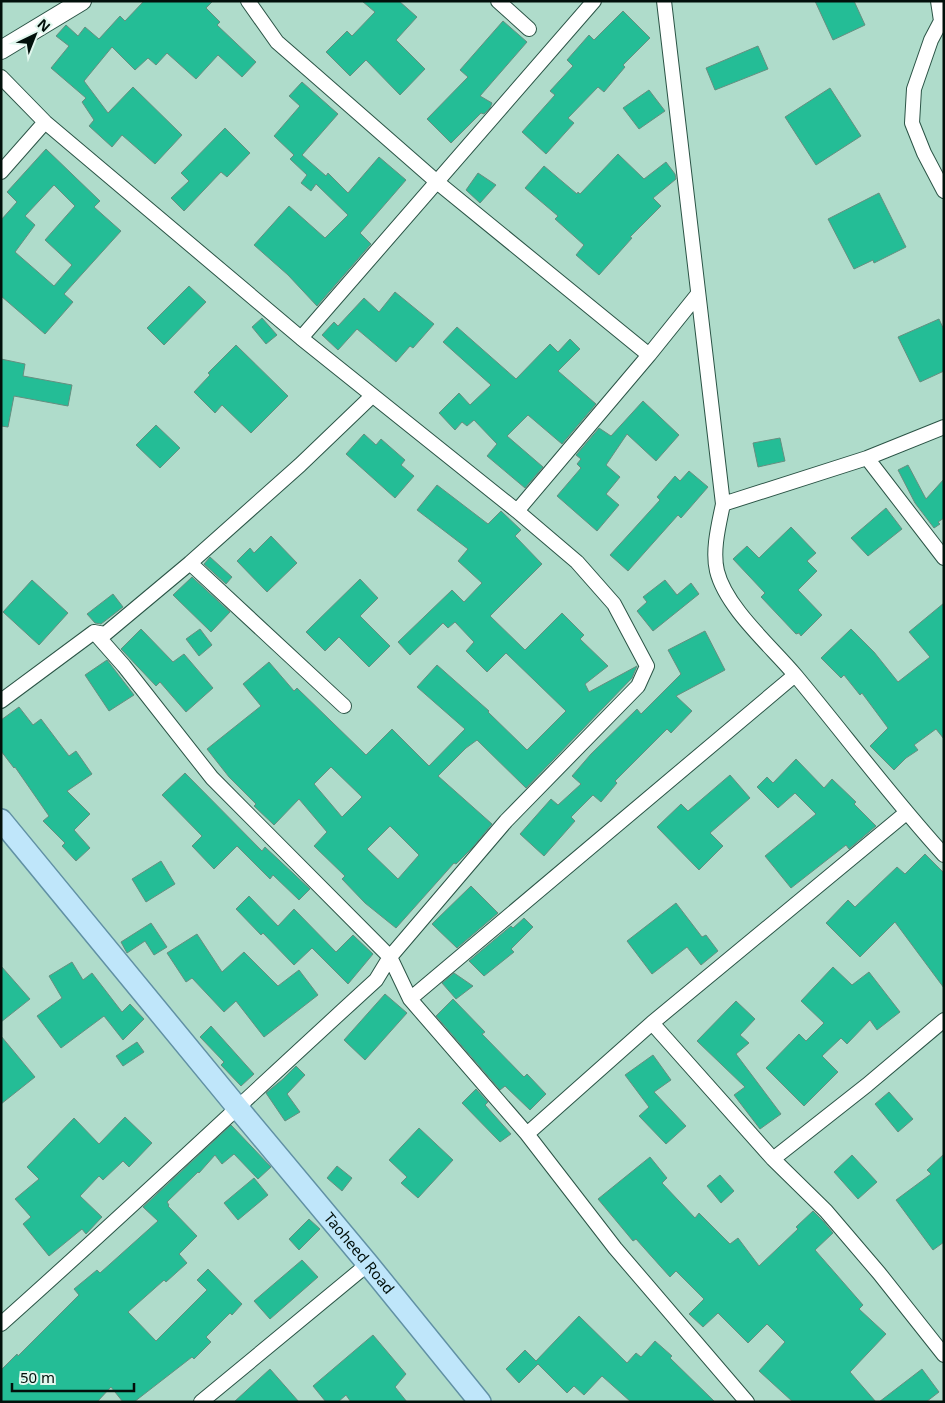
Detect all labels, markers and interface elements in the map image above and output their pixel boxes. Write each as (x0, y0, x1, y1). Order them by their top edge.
north arrow (10, 10, 60, 60)
text: N (34, 14, 55, 36)
street label: Taoheed Road (320, 1208, 399, 1298)
scale bar (12, 1360, 135, 1392)
text: 50 m (20, 1367, 55, 1387)

